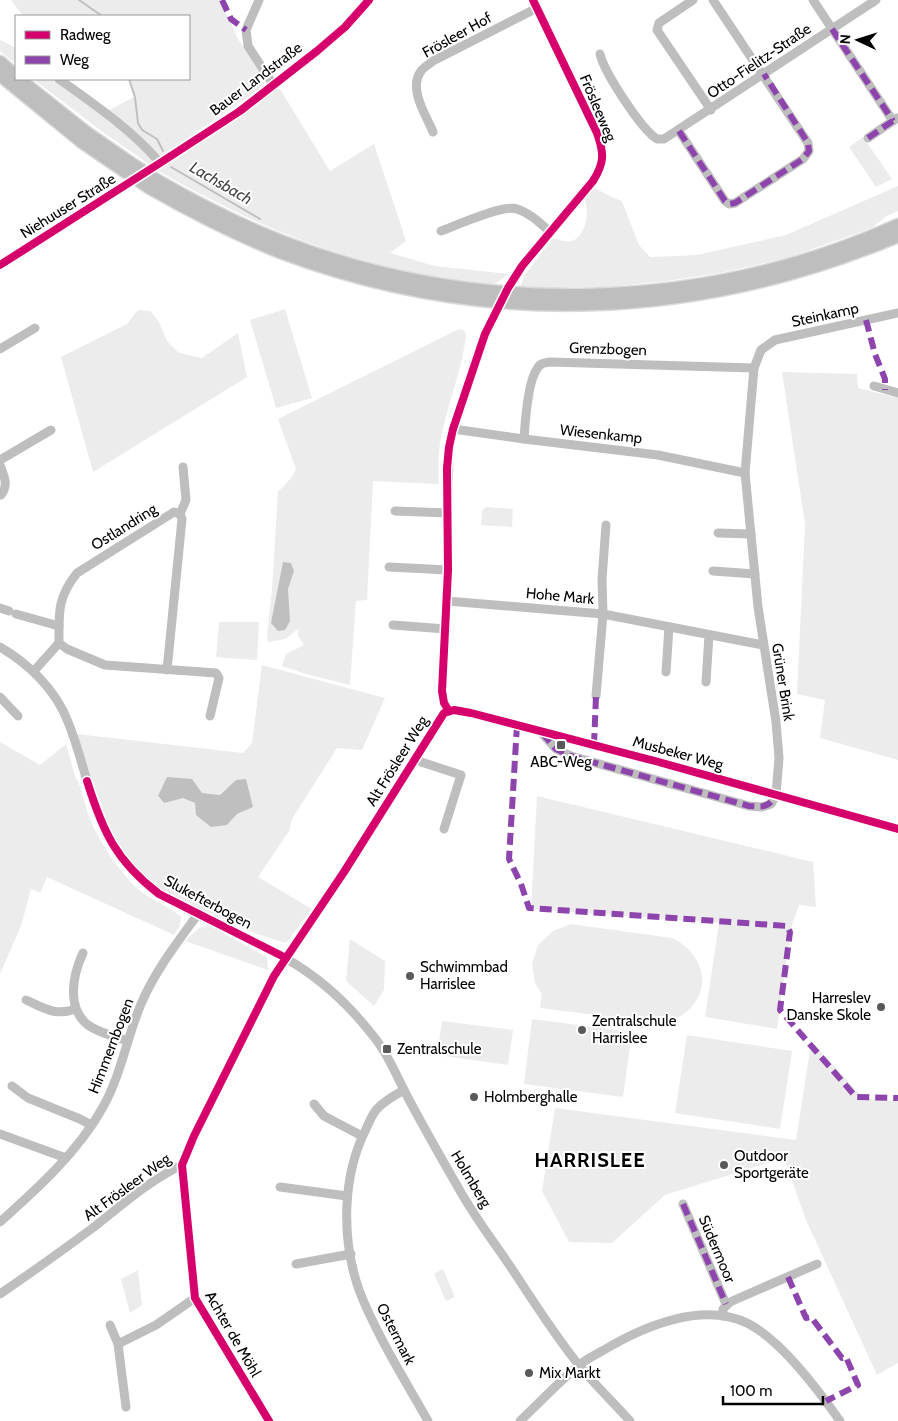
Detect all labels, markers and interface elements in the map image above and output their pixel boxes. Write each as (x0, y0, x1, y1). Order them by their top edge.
street label: Frösleer Hof (419, 9, 495, 61)
legend (15, 15, 190, 80)
north arrow (833, 15, 883, 65)
street label: Otto-Fielitz-Straße (704, 19, 815, 102)
text: Radweg (60, 26, 111, 44)
text: N (836, 34, 854, 45)
street label: Bauer Landstraße (206, 38, 306, 119)
text: Weg (60, 51, 89, 69)
street label: Frösleeweg (576, 72, 620, 145)
water label: Lachsbach (187, 158, 255, 208)
street label: Niehuuser Straße (17, 169, 119, 242)
street label: Steinkamp (790, 299, 860, 331)
street label: Grenzbogen (569, 339, 647, 359)
street label: Wiesenkamp (559, 421, 643, 447)
street label: Ostlandring (88, 499, 161, 554)
street label: Hohe Mark (525, 584, 595, 608)
street label: Grüner Brink (768, 642, 798, 723)
street label: Alt Frösleer Weg (362, 712, 432, 809)
street label: Musbeker Weg (631, 732, 726, 774)
marker: ABC-Weg (555, 739, 567, 751)
place label: ABC-Weg (530, 753, 592, 771)
street label: Slukefterbogen (161, 871, 255, 933)
place label: Schwimmbad Harrislee (420, 958, 508, 993)
marker: Schwimmbad Harrislee (404, 970, 416, 982)
place label: Harreslev Danske Skole (787, 989, 872, 1024)
street label: Himmernbogen (85, 996, 137, 1096)
marker: Harreslev Danske Skole (875, 1001, 887, 1013)
place label: Zentralschule Harrislee (592, 1012, 677, 1047)
marker: Zentralschule Harrislee (576, 1024, 588, 1036)
place label: Zentralschule (397, 1040, 482, 1058)
marker: Zentralschule (381, 1043, 393, 1055)
place label: Holmberghalle (484, 1088, 578, 1106)
marker: Holmberghalle (468, 1091, 480, 1103)
street label: Holmberg (447, 1147, 495, 1211)
place label: Outdoor Sportgeräte (734, 1147, 809, 1182)
district label: HARRISLEE (534, 1148, 646, 1172)
street label: Alt Frösleer Weg (80, 1149, 174, 1225)
marker: Outdoor Sportgeräte (718, 1159, 730, 1171)
street label: Südermoor (695, 1212, 739, 1286)
street label: Achter de Möhl (201, 1288, 265, 1380)
street label: Ostermark (373, 1300, 419, 1368)
place label: Mix Markt (539, 1364, 601, 1382)
marker: Mix Markt (523, 1367, 535, 1379)
scale bar (723, 1374, 823, 1406)
text: 100 m (730, 1382, 772, 1400)

